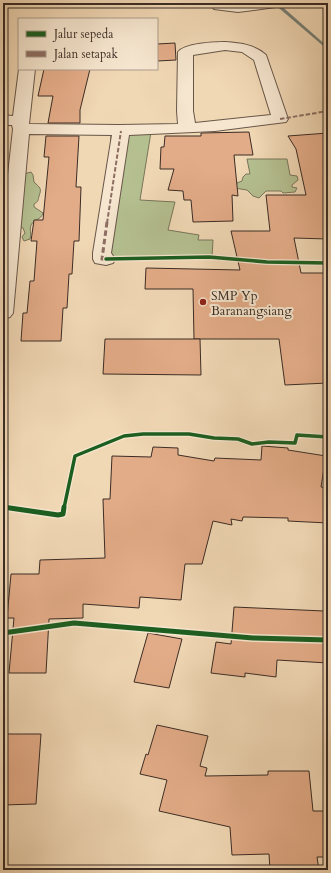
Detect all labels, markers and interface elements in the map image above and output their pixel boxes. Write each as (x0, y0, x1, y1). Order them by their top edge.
legend (18, 18, 158, 70)
text: Jalur sepeda (52, 26, 114, 42)
text: Jalan setapak (52, 46, 119, 62)
place label: SMP Yp Baranangsiang (211, 287, 293, 320)
marker: SMP Yp Baranangsiang (198, 297, 208, 307)

